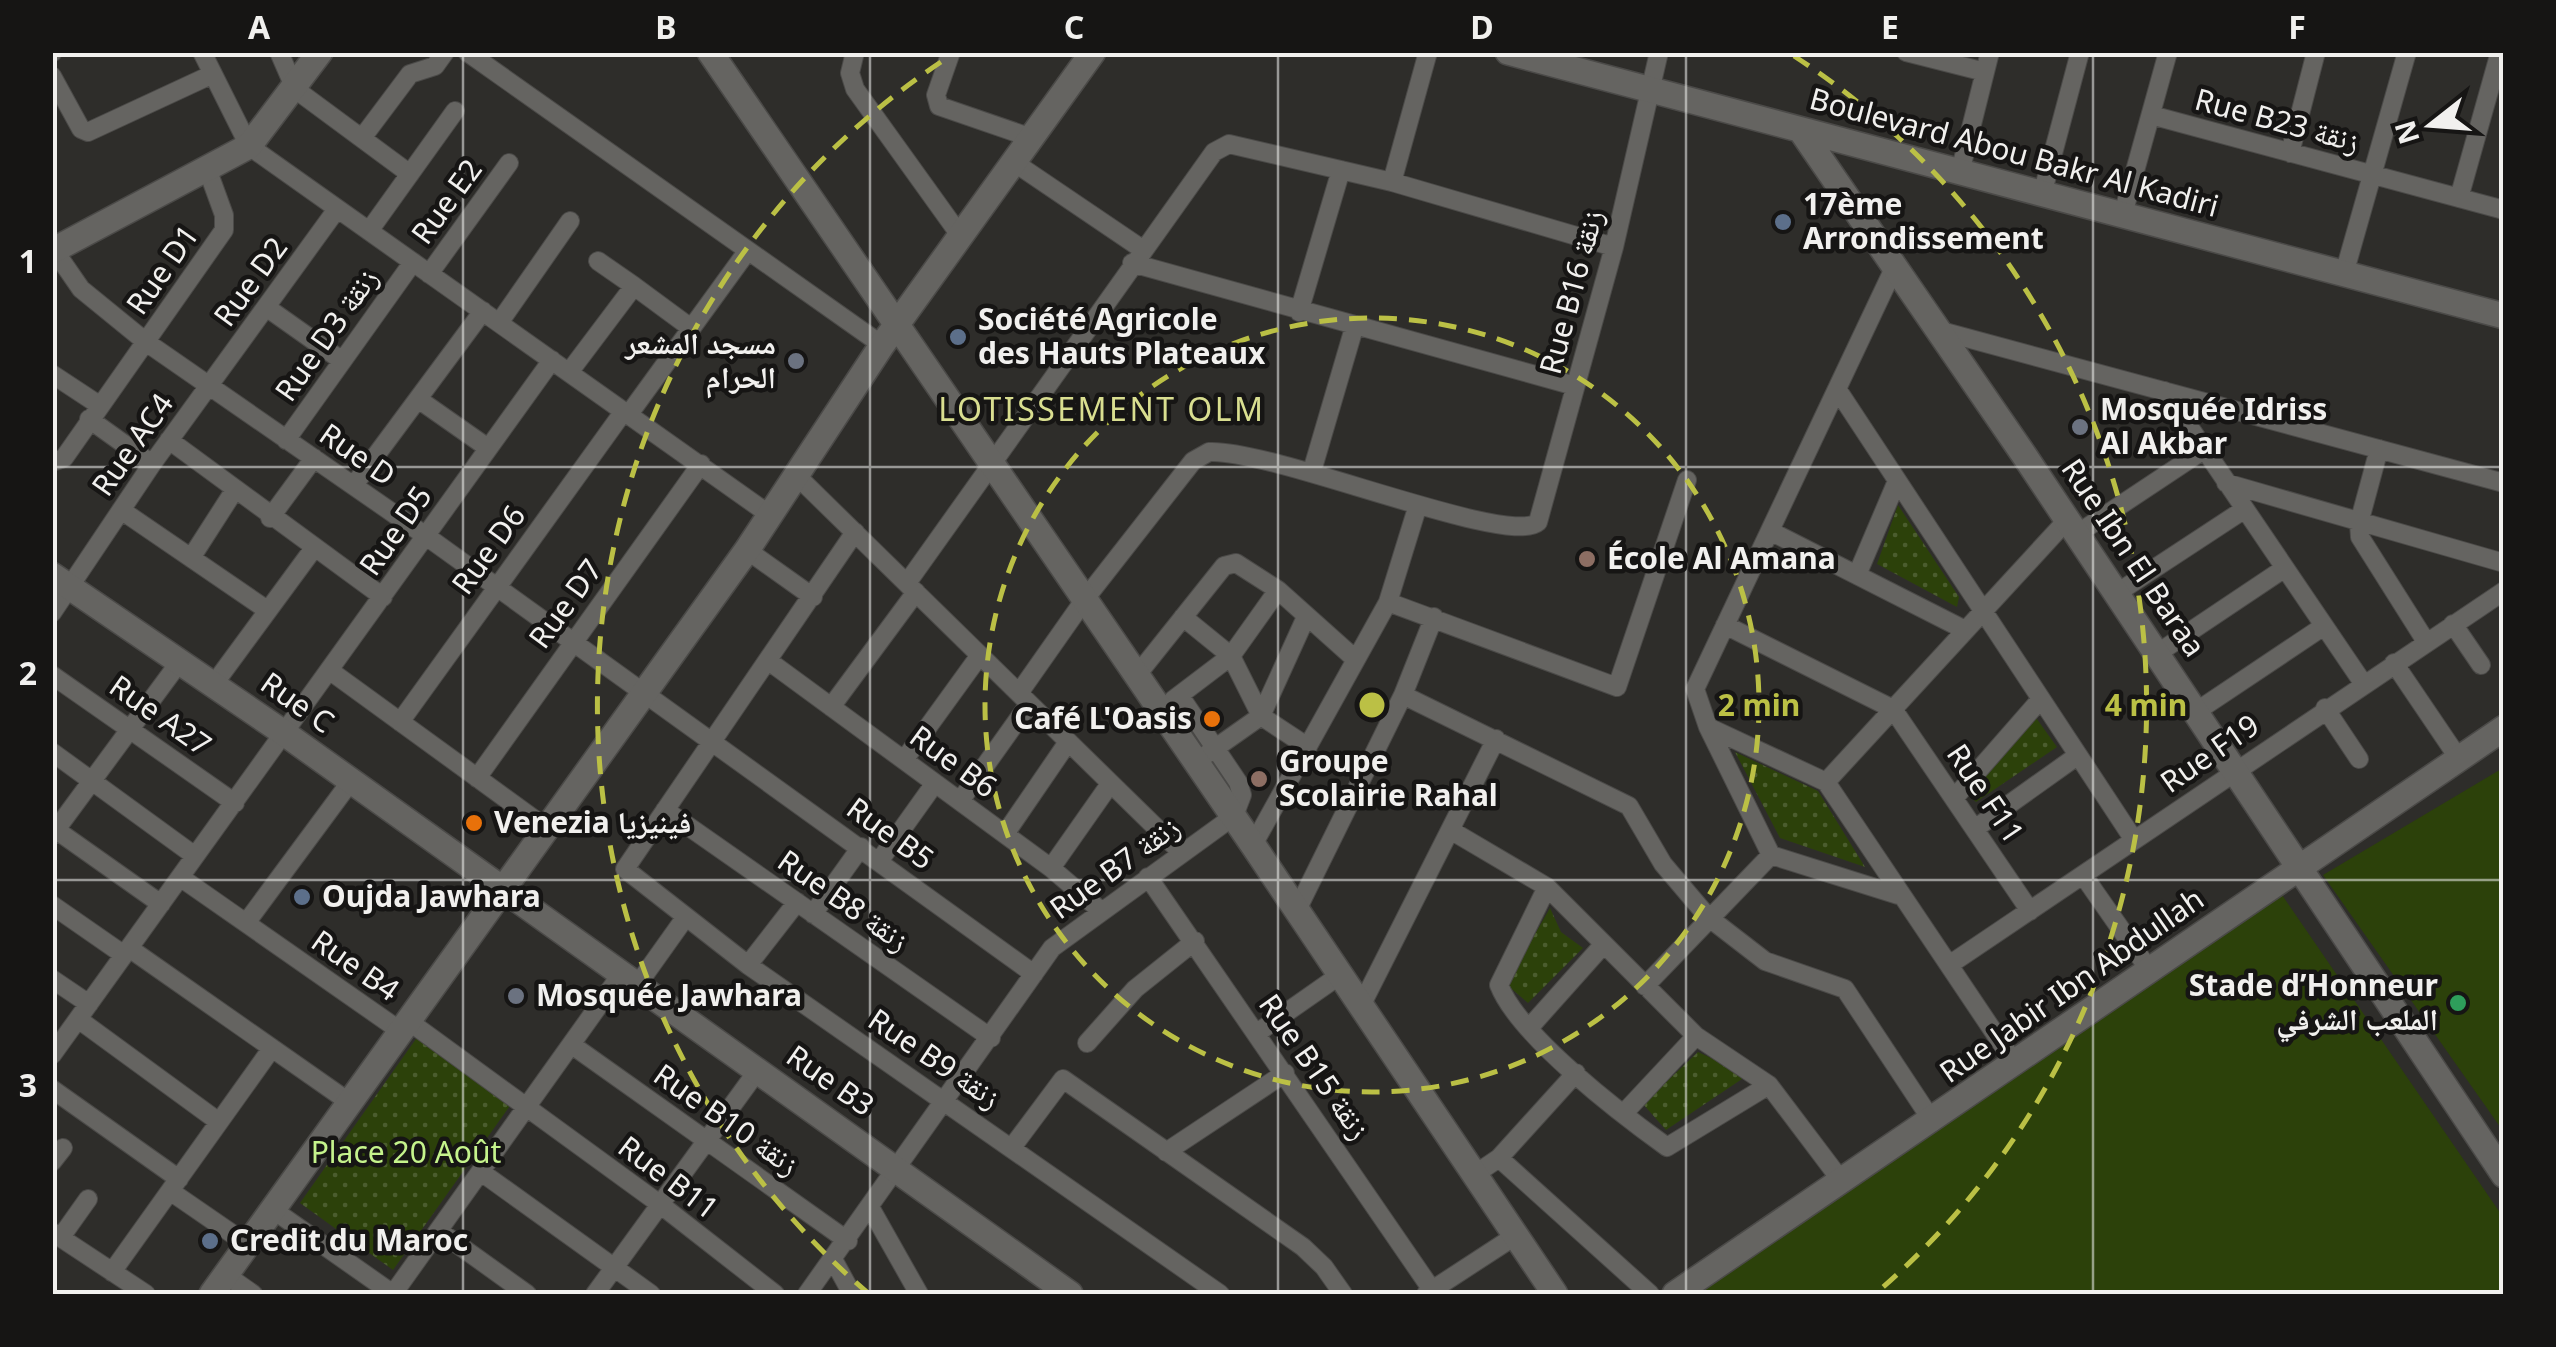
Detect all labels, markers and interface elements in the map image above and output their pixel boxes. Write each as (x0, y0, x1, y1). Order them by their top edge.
text: A (248, 5, 271, 48)
text: B (655, 5, 677, 48)
text: C (1064, 5, 1084, 48)
text: D (1470, 5, 1494, 48)
text: E (1881, 5, 1899, 48)
text: F (2288, 5, 2306, 48)
north arrow (2381, 75, 2481, 175)
street label: Boulevard Abou Bakr Al Kadiri (1806, 77, 2223, 226)
street label: Rue B23 زنقة (2191, 78, 2364, 161)
text: N (2385, 116, 2428, 149)
street label: Rue E2 (401, 150, 491, 252)
place label: 17ème Arrondissement (1803, 183, 2044, 258)
street label: Rue B16 زنقة (1529, 205, 1612, 378)
marker: 17ème Arrondissement (1772, 211, 1794, 233)
street label: Rue D1 (116, 216, 208, 322)
street label: Rue D2 (204, 228, 296, 334)
text: 1 (19, 239, 37, 282)
street label: Rue D3 زنقة (265, 259, 387, 409)
place label: Société Agricole des Hauts Plateaux (978, 298, 1266, 373)
place label: مسجد المشعر الحرام (623, 322, 776, 399)
marker: Société Agricole des Hauts Plateaux (947, 326, 969, 348)
marker: مسجد المشعر الحرام (785, 350, 807, 372)
street label: Rue AC4 (82, 385, 182, 504)
district label: LOTISSEMENT OLM (938, 387, 1266, 430)
place label: Mosquée Idriss Al Akbar (2100, 388, 2327, 463)
street label: Rue D (312, 413, 404, 495)
marker: Mosquée Idriss Al Akbar (2069, 416, 2091, 438)
street label: Rue Ibn El Baraa (2053, 450, 2216, 664)
street label: Rue D5 (349, 477, 441, 583)
street label: Rue D6 (442, 496, 534, 602)
place label: École Al Amana (1607, 537, 1836, 578)
marker: École Al Amana (1576, 548, 1598, 570)
street label: Rue D7 (519, 550, 611, 656)
text: 2 (19, 651, 37, 694)
street label: Rue C (253, 662, 343, 742)
street label: Rue A27 (102, 665, 220, 765)
text: 2 min (1718, 684, 1800, 725)
text: 4 min (2105, 684, 2187, 725)
centre of rings (1354, 687, 1390, 723)
place label: Café L'Oasis (1014, 697, 1192, 738)
street label: Rue F19 (2152, 704, 2267, 802)
marker: Café L'Oasis (1201, 708, 1223, 730)
street label: Rue B6 (902, 715, 1006, 806)
street label: Rue F11 (1938, 735, 2035, 851)
place label: Groupe Scolairie Rahal (1279, 740, 1498, 815)
marker: Groupe Scolairie Rahal (1248, 768, 1270, 790)
street label: Rue B5 (839, 787, 943, 878)
place label: Venezia فينيزيا (494, 801, 691, 842)
street label: Rue B7 زنقة (1041, 806, 1187, 928)
marker: Venezia فينيزيا (463, 812, 485, 834)
street label: Rue B8 زنقة (770, 840, 918, 960)
place label: Oujda Jawhara (322, 875, 541, 916)
street label: Rue Jabir Ibn Abdullah (1931, 878, 2211, 1092)
marker: Oujda Jawhara (291, 886, 313, 908)
street label: Rue B4 (304, 920, 408, 1010)
place label: Stade d’Honneur الملعب الشرفي (2189, 964, 2439, 1043)
place label: Mosquée Jawhara (536, 974, 802, 1015)
marker: Mosquée Jawhara (505, 985, 527, 1007)
street label: Rue B15 زنقة (1250, 985, 1380, 1147)
marker: Stade d’Honneur الملعب الشرفي (2447, 992, 2469, 1014)
street label: Rue B9 زنقة (861, 998, 1009, 1117)
street label: Rue B3 (779, 1035, 883, 1125)
street label: Rue B10 زنقة (646, 1054, 808, 1184)
text: 3 (19, 1063, 37, 1106)
street label: Rue B11 (610, 1126, 727, 1228)
park label: Place 20 Août (311, 1131, 501, 1172)
place label: Credit du Maroc (230, 1219, 468, 1260)
marker: Credit du Maroc (199, 1230, 221, 1252)

